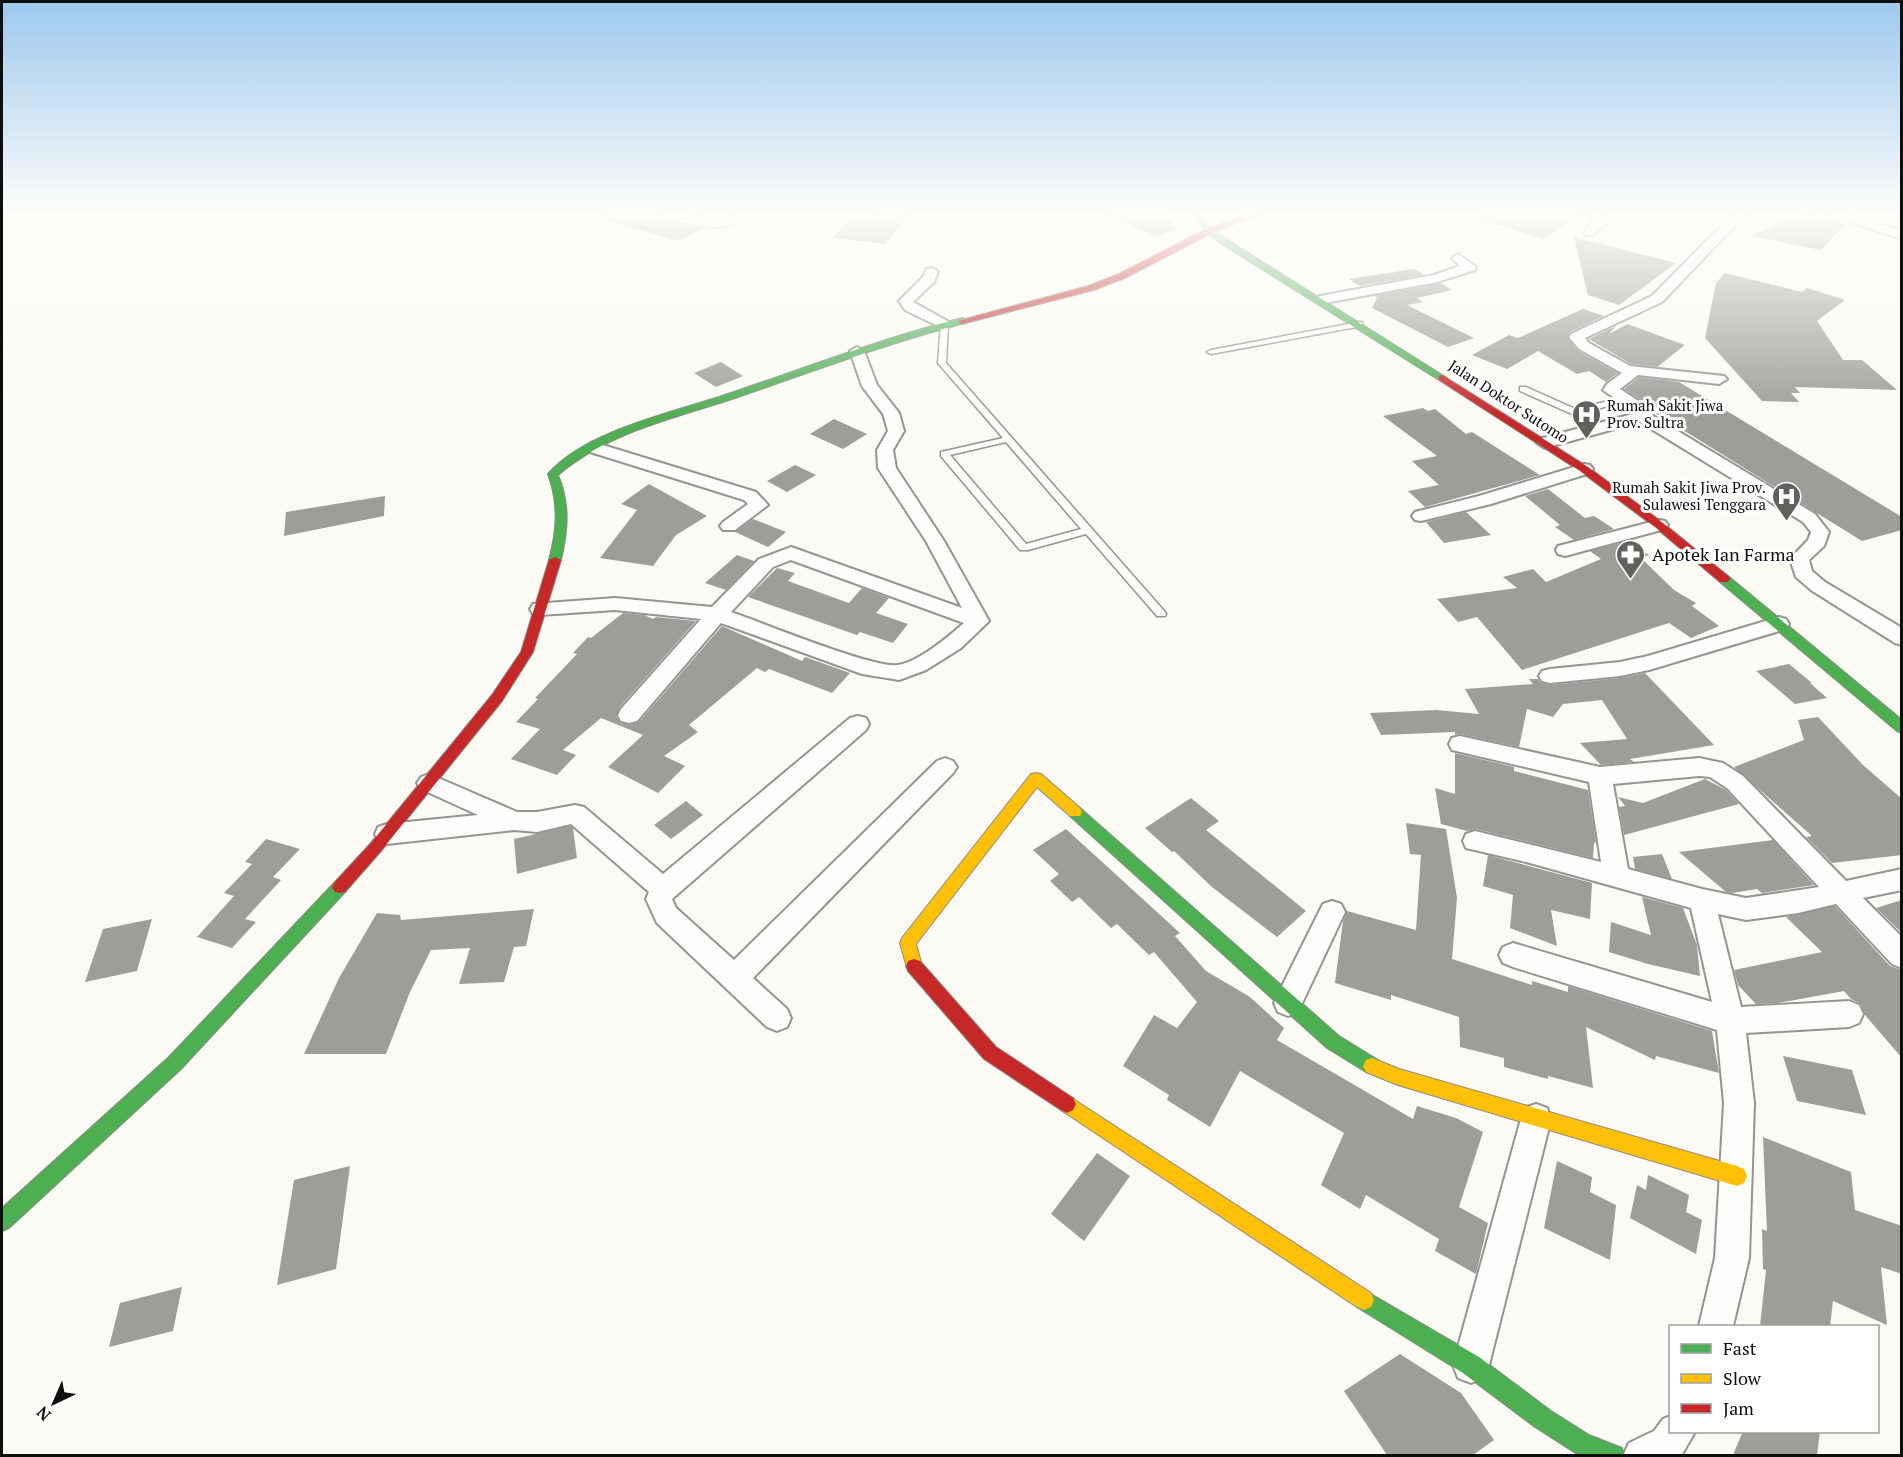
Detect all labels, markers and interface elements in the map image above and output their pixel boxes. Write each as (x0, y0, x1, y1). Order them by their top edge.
street label: Jalan Doktor Sutomo (1445, 355, 1573, 447)
place label: Rumah Sakit Jiwa Prov. Sultra (1607, 395, 1724, 432)
hospital icon: Rumah Sakit Jiwa Prov. Sultra (1570, 398, 1602, 440)
place label: Rumah Sakit Jiwa Prov. Sulawesi Tenggara (1612, 477, 1766, 514)
hospital icon: Rumah Sakit Jiwa Prov. Sulawesi Tenggara (1771, 480, 1803, 522)
pharmacy icon: Apotek Ian Farma (1615, 538, 1647, 580)
place label: Apotek Ian Farma (1652, 542, 1795, 566)
legend (1669, 1325, 1879, 1433)
text: Fast (1723, 1336, 1757, 1360)
text: Slow (1723, 1366, 1762, 1390)
north arrow (24, 1373, 84, 1433)
text: Jam (1723, 1396, 1754, 1420)
text: N (32, 1402, 56, 1426)

